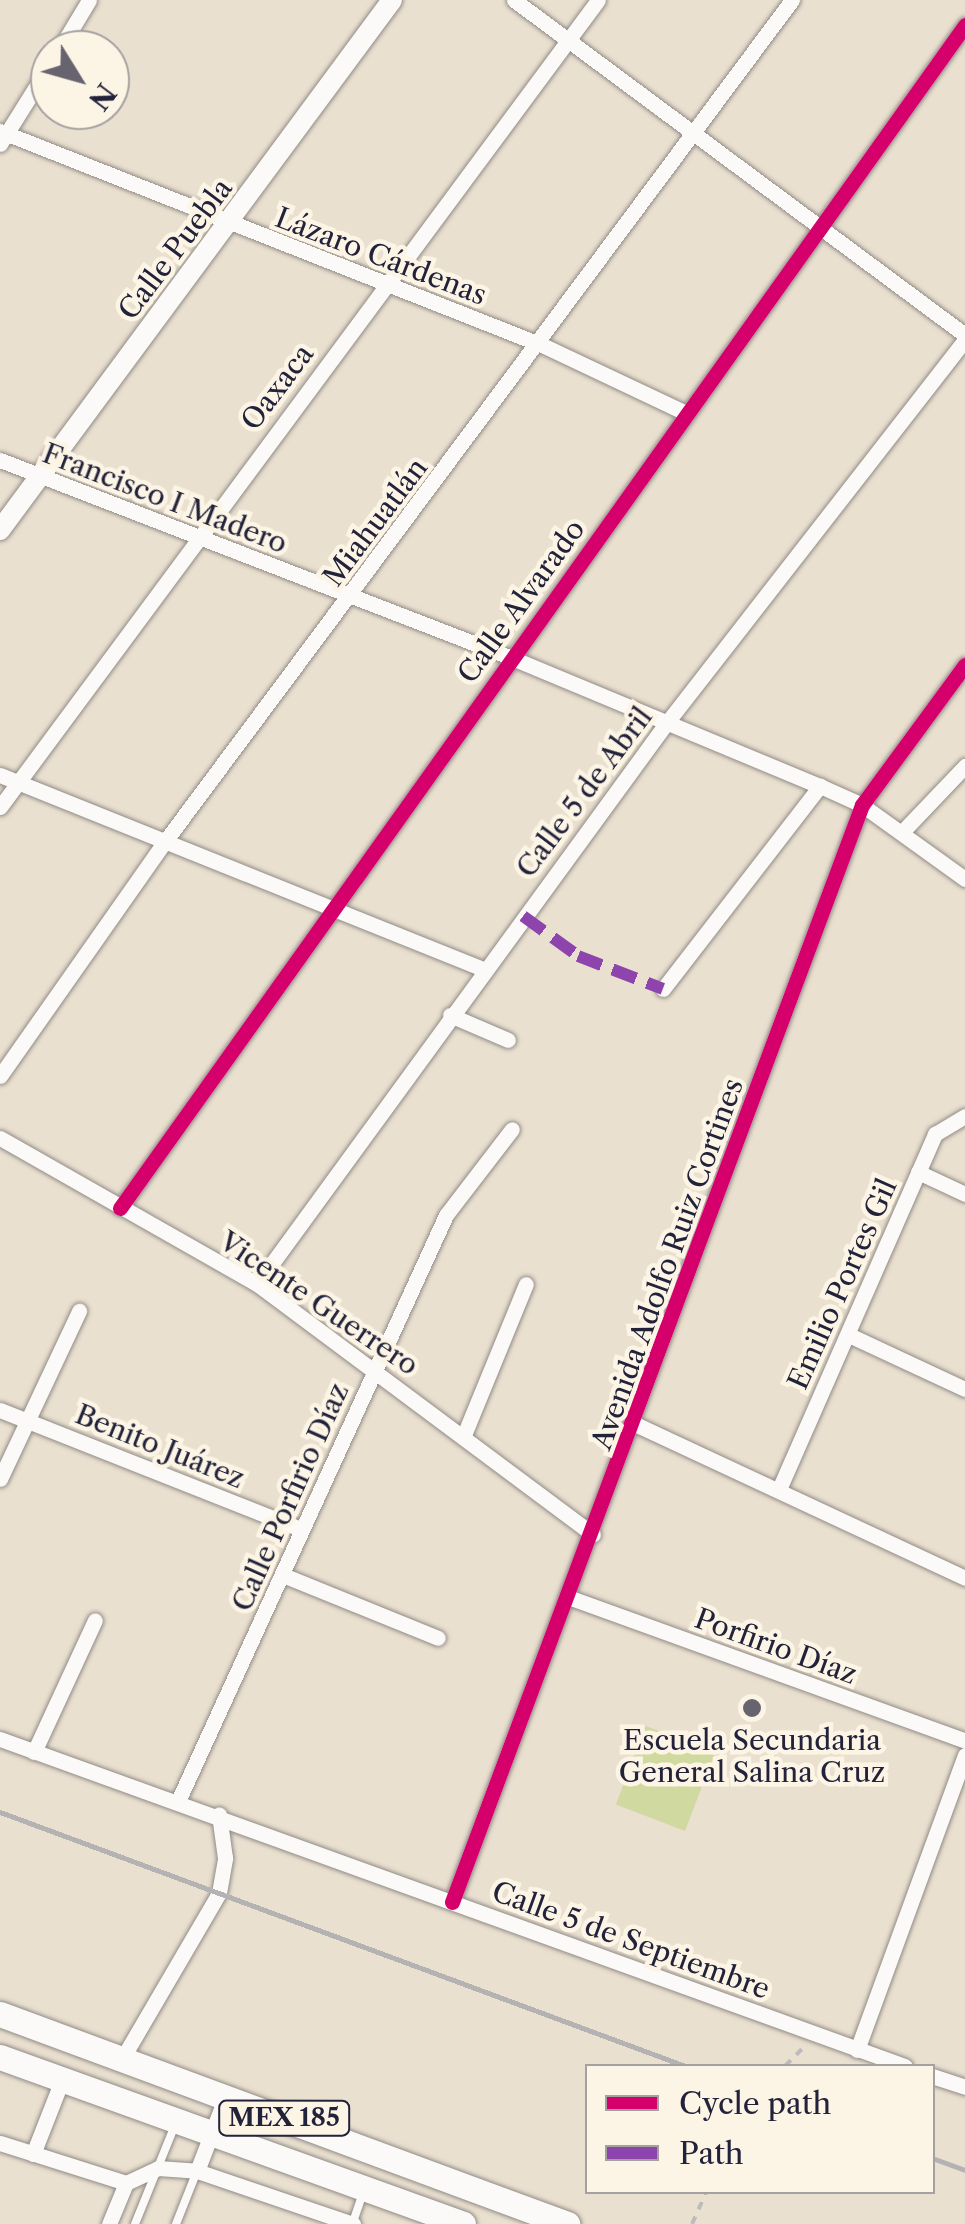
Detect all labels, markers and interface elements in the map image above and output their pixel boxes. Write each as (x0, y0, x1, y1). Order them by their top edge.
north arrow (30, 30, 130, 130)
text: N (81, 77, 123, 117)
street label: Calle Puebla (111, 172, 239, 326)
street label: Lázaro Cárdenas (271, 200, 491, 312)
street label: Oaxaca (234, 338, 320, 436)
street label: Francisco I Madero (38, 436, 292, 560)
street label: Miahuatlán (316, 451, 434, 593)
street label: Calle Alvarado (450, 512, 592, 690)
street label: Calle 5 de Abril (509, 700, 659, 884)
street label: Avenida Adolfo Ruiz Cortines (584, 1073, 750, 1455)
street label: Emilio Portes Gil (781, 1174, 903, 1394)
street label: Vicente Guerrero (213, 1224, 425, 1382)
street label: Calle Porfirio Díaz (225, 1378, 355, 1616)
street label: Benito Juárez (71, 1397, 249, 1495)
street label: Porfirio Díaz (690, 1601, 862, 1691)
marker: Escuela Secundaria General Salina Cruz (741, 1697, 763, 1719)
place label: Escuela Secundaria General Salina Cruz (619, 1723, 885, 1789)
street label: Calle 5 de Septiembre (488, 1874, 774, 2006)
legend (585, 2064, 935, 2194)
text: Cycle path (679, 2085, 831, 2122)
road number: MEX 185 (216, 2098, 352, 2138)
text: Path (679, 2135, 744, 2172)

